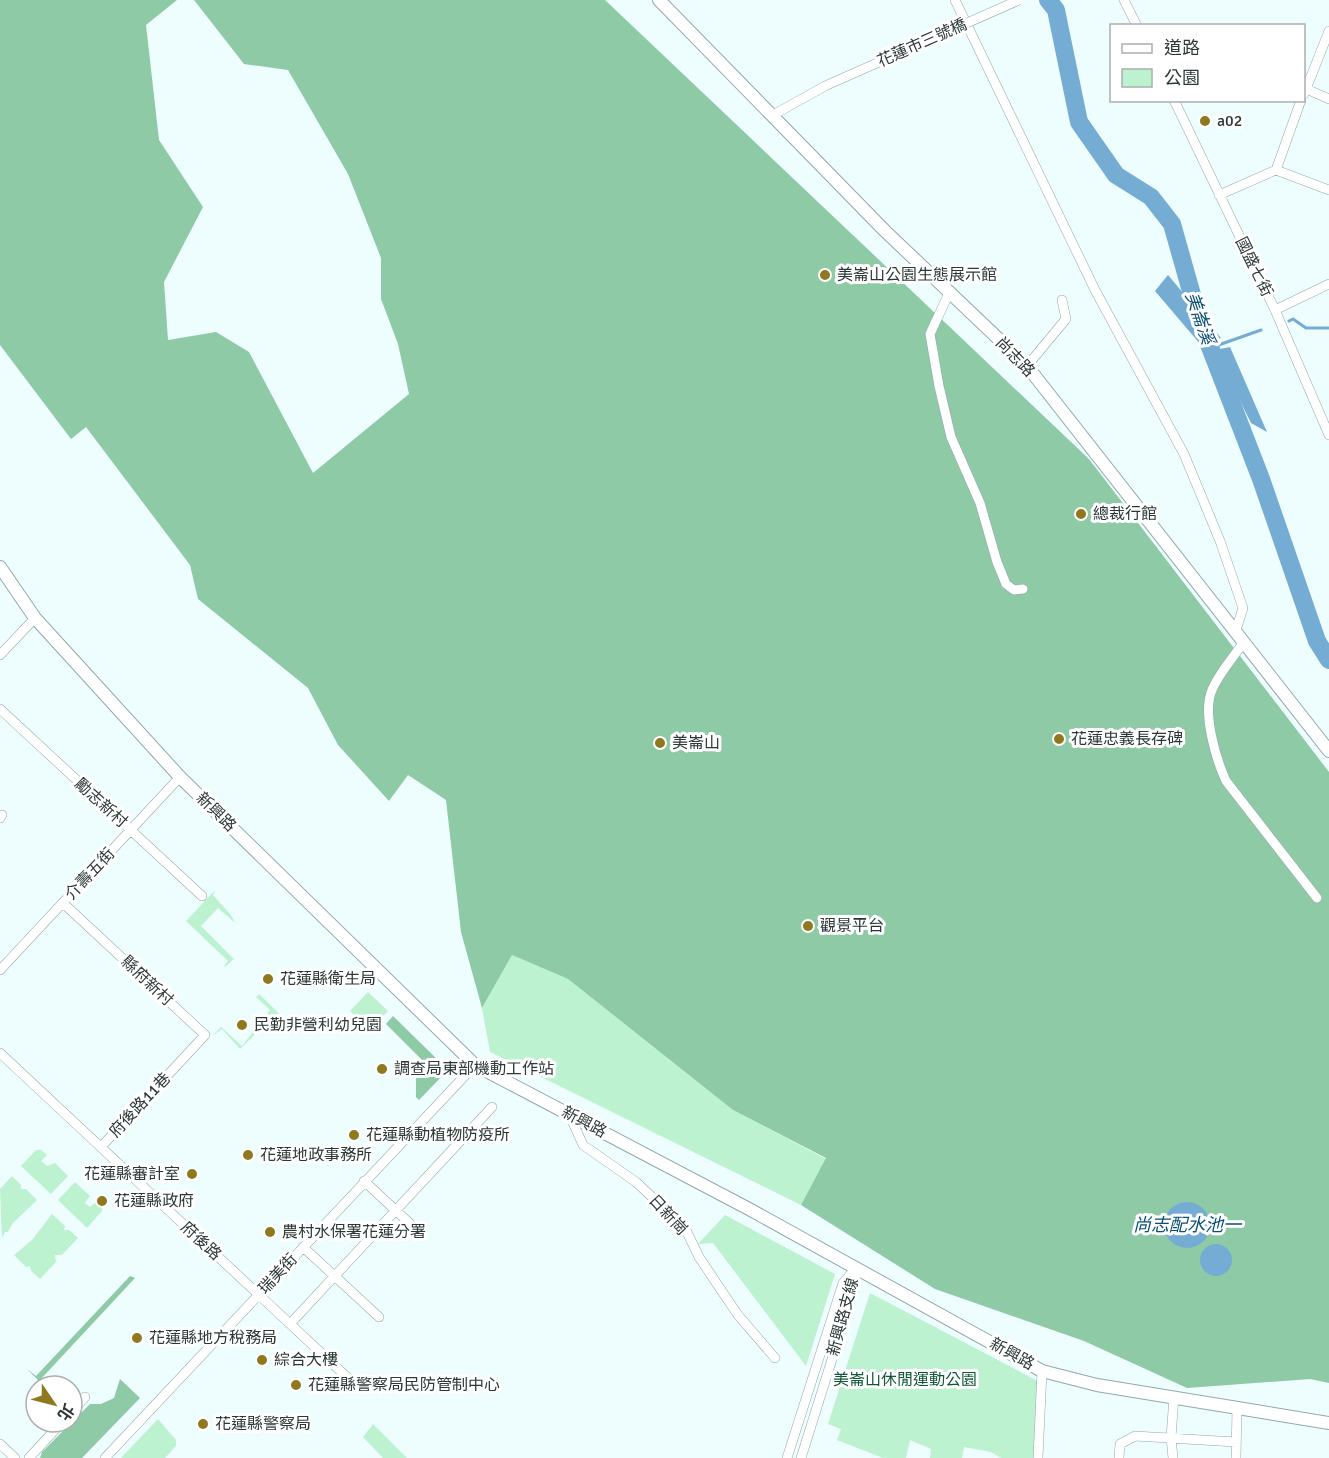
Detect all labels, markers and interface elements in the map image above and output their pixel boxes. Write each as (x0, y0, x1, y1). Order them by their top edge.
street label: 花蓮市三號橋 (874, 14, 970, 72)
legend (1110, 24, 1305, 102)
text: 道路 (1164, 37, 1200, 59)
text: 公園 (1164, 67, 1200, 89)
place label: a02 (1217, 111, 1242, 131)
marker: a02 (1198, 114, 1212, 128)
street label: 國盛七街 (1231, 234, 1277, 300)
place label: 美崙山公園生態展示館 (837, 265, 997, 285)
marker: 美崙山公園生態展示館 (818, 268, 832, 282)
water label: 美崙溪 (1181, 289, 1220, 350)
street label: 尚志路 (991, 333, 1039, 381)
place label: 總裁行館 (1093, 504, 1157, 524)
marker: 總裁行館 (1074, 507, 1088, 521)
place label: 花蓮忠義長存碑 (1071, 729, 1183, 749)
marker: 花蓮忠義長存碑 (1052, 732, 1066, 746)
place label: 美崙山 (672, 733, 720, 753)
marker: 美崙山 (653, 736, 667, 750)
street label: 勵志新村 (71, 774, 131, 832)
street label: 新興路 (192, 788, 240, 836)
street label: 介壽五街 (61, 844, 119, 904)
place label: 觀景平台 (820, 916, 884, 936)
marker: 觀景平台 (801, 919, 815, 933)
street label: 縣府新村 (117, 952, 177, 1010)
place label: 花蓮縣衛生局 (280, 969, 376, 989)
marker: 花蓮縣衛生局 (261, 972, 275, 986)
place label: 民勤非營利幼兒園 (254, 1015, 382, 1035)
marker: 民勤非營利幼兒園 (235, 1018, 249, 1032)
place label: 調查局東部機動工作站 (394, 1059, 554, 1079)
marker: 調查局東部機動工作站 (375, 1062, 389, 1076)
street label: 府後路11巷 (105, 1068, 175, 1142)
street label: 新興路 (558, 1102, 610, 1142)
place label: 花蓮縣動植物防疫所 (366, 1125, 510, 1145)
marker: 花蓮縣動植物防疫所 (347, 1128, 361, 1142)
place label: 花蓮地政事務所 (260, 1145, 372, 1165)
marker: 花蓮地政事務所 (241, 1148, 255, 1162)
place label: 花蓮縣審計室 (84, 1164, 180, 1184)
marker: 花蓮縣審計室 (185, 1167, 199, 1181)
place label: 花蓮縣政府 (114, 1191, 194, 1211)
street label: 日新崗 (644, 1191, 692, 1239)
marker: 花蓮縣政府 (95, 1194, 109, 1208)
water label: 尚志配水池一 (1133, 1214, 1243, 1236)
street label: 府後路 (177, 1217, 225, 1265)
place label: 農村水保署花蓮分署 (282, 1222, 426, 1242)
marker: 農村水保署花蓮分署 (263, 1225, 277, 1239)
street label: 瑞美街 (254, 1250, 302, 1298)
street label: 新興路支線 (823, 1276, 863, 1358)
place label: 花蓮縣地方稅務局 (149, 1328, 277, 1348)
marker: 花蓮縣地方稅務局 (130, 1331, 144, 1345)
street label: 新興路 (986, 1334, 1038, 1374)
place label: 綜合大樓 (274, 1350, 338, 1370)
marker: 綜合大樓 (255, 1353, 269, 1367)
park label: 美崙山休閒運動公園 (833, 1370, 977, 1390)
north arrow (24, 1374, 84, 1434)
place label: 花蓮縣警察局民防管制中心 (308, 1375, 500, 1395)
marker: 花蓮縣警察局民防管制中心 (289, 1378, 303, 1392)
text: 北 (53, 1400, 78, 1424)
place label: 花蓮縣警察局 (215, 1414, 311, 1434)
marker: 花蓮縣警察局 (196, 1417, 210, 1431)

